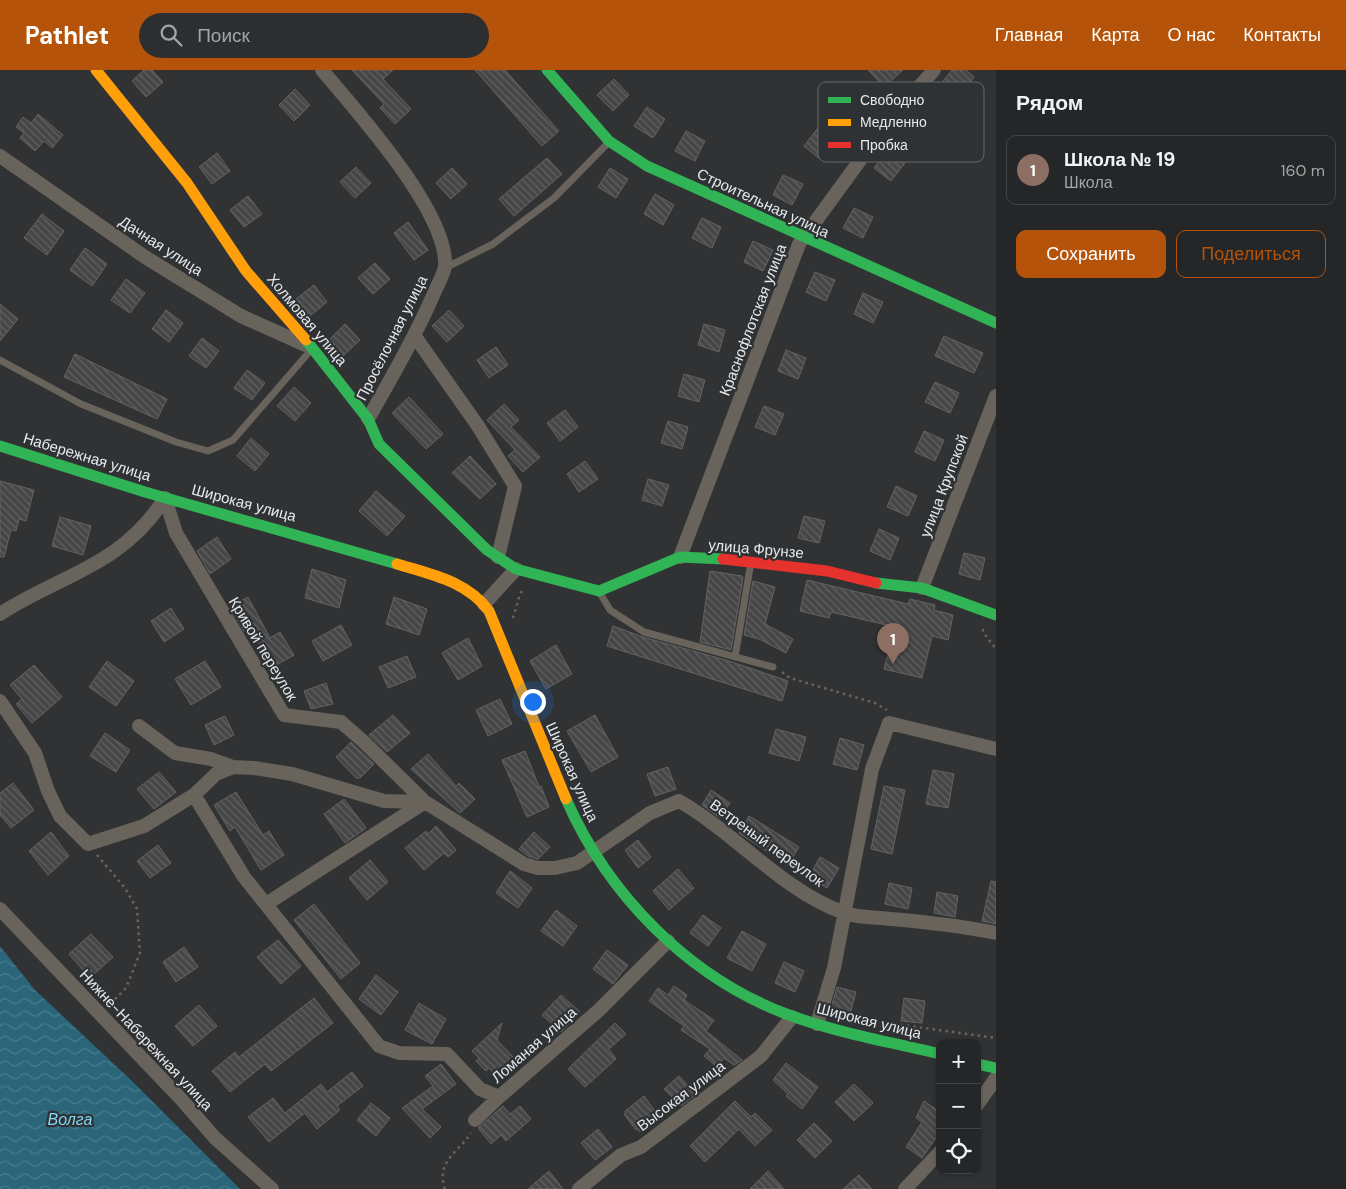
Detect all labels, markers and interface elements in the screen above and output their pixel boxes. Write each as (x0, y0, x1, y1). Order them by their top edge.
search box (139, 13, 489, 58)
text: Pathlet (25, 20, 109, 51)
icon: search (157, 21, 185, 49)
text: Поиск (197, 23, 250, 48)
text: Главная (995, 23, 1063, 47)
text: Карта (1091, 23, 1140, 47)
text: О нас (1168, 23, 1215, 47)
text: Контакты (1243, 23, 1321, 47)
legend (818, 82, 984, 162)
text: Рядом (1016, 89, 1083, 117)
text: Свободно (860, 91, 925, 109)
text: Медленно (860, 113, 927, 131)
text: Пробка (860, 136, 908, 154)
text: Школа № 19 (1064, 147, 1175, 172)
text: 1 (1030, 160, 1036, 181)
text: 160 m (1281, 160, 1325, 181)
street label: Строительная улица (694, 164, 833, 243)
text: Школа (1064, 172, 1113, 193)
street label: Дачная улица (115, 211, 207, 281)
button: Сохранить (1016, 230, 1166, 278)
button: Поделиться (1176, 230, 1326, 278)
street label: Краснофлотская улица (715, 241, 791, 399)
street label: Холмовая улица (262, 270, 352, 371)
street label: Просёлочная улица (352, 271, 433, 404)
street label: Набережная улица (21, 428, 154, 486)
street label: улица Крупской (915, 432, 973, 540)
street label: Широкая улица (190, 479, 299, 527)
street label: улица Фрунзе (707, 535, 805, 563)
street label: Кривой переулок (224, 593, 302, 705)
pin: 1 (877, 623, 909, 664)
your location (520, 689, 546, 715)
street label: Широкая улица (541, 719, 603, 826)
street label: Ветреный переулок (706, 795, 829, 892)
street label: Нижне-Набережная улица (75, 965, 217, 1115)
street label: Широкая улица (814, 998, 924, 1044)
street label: Ломаная улица (487, 1002, 581, 1088)
map controls (936, 1039, 981, 1174)
button: + (936, 1039, 981, 1084)
street label: Высокая улица (633, 1056, 730, 1136)
button: − (936, 1084, 981, 1129)
water label: Волга (48, 1109, 93, 1130)
button: locate (936, 1129, 981, 1174)

